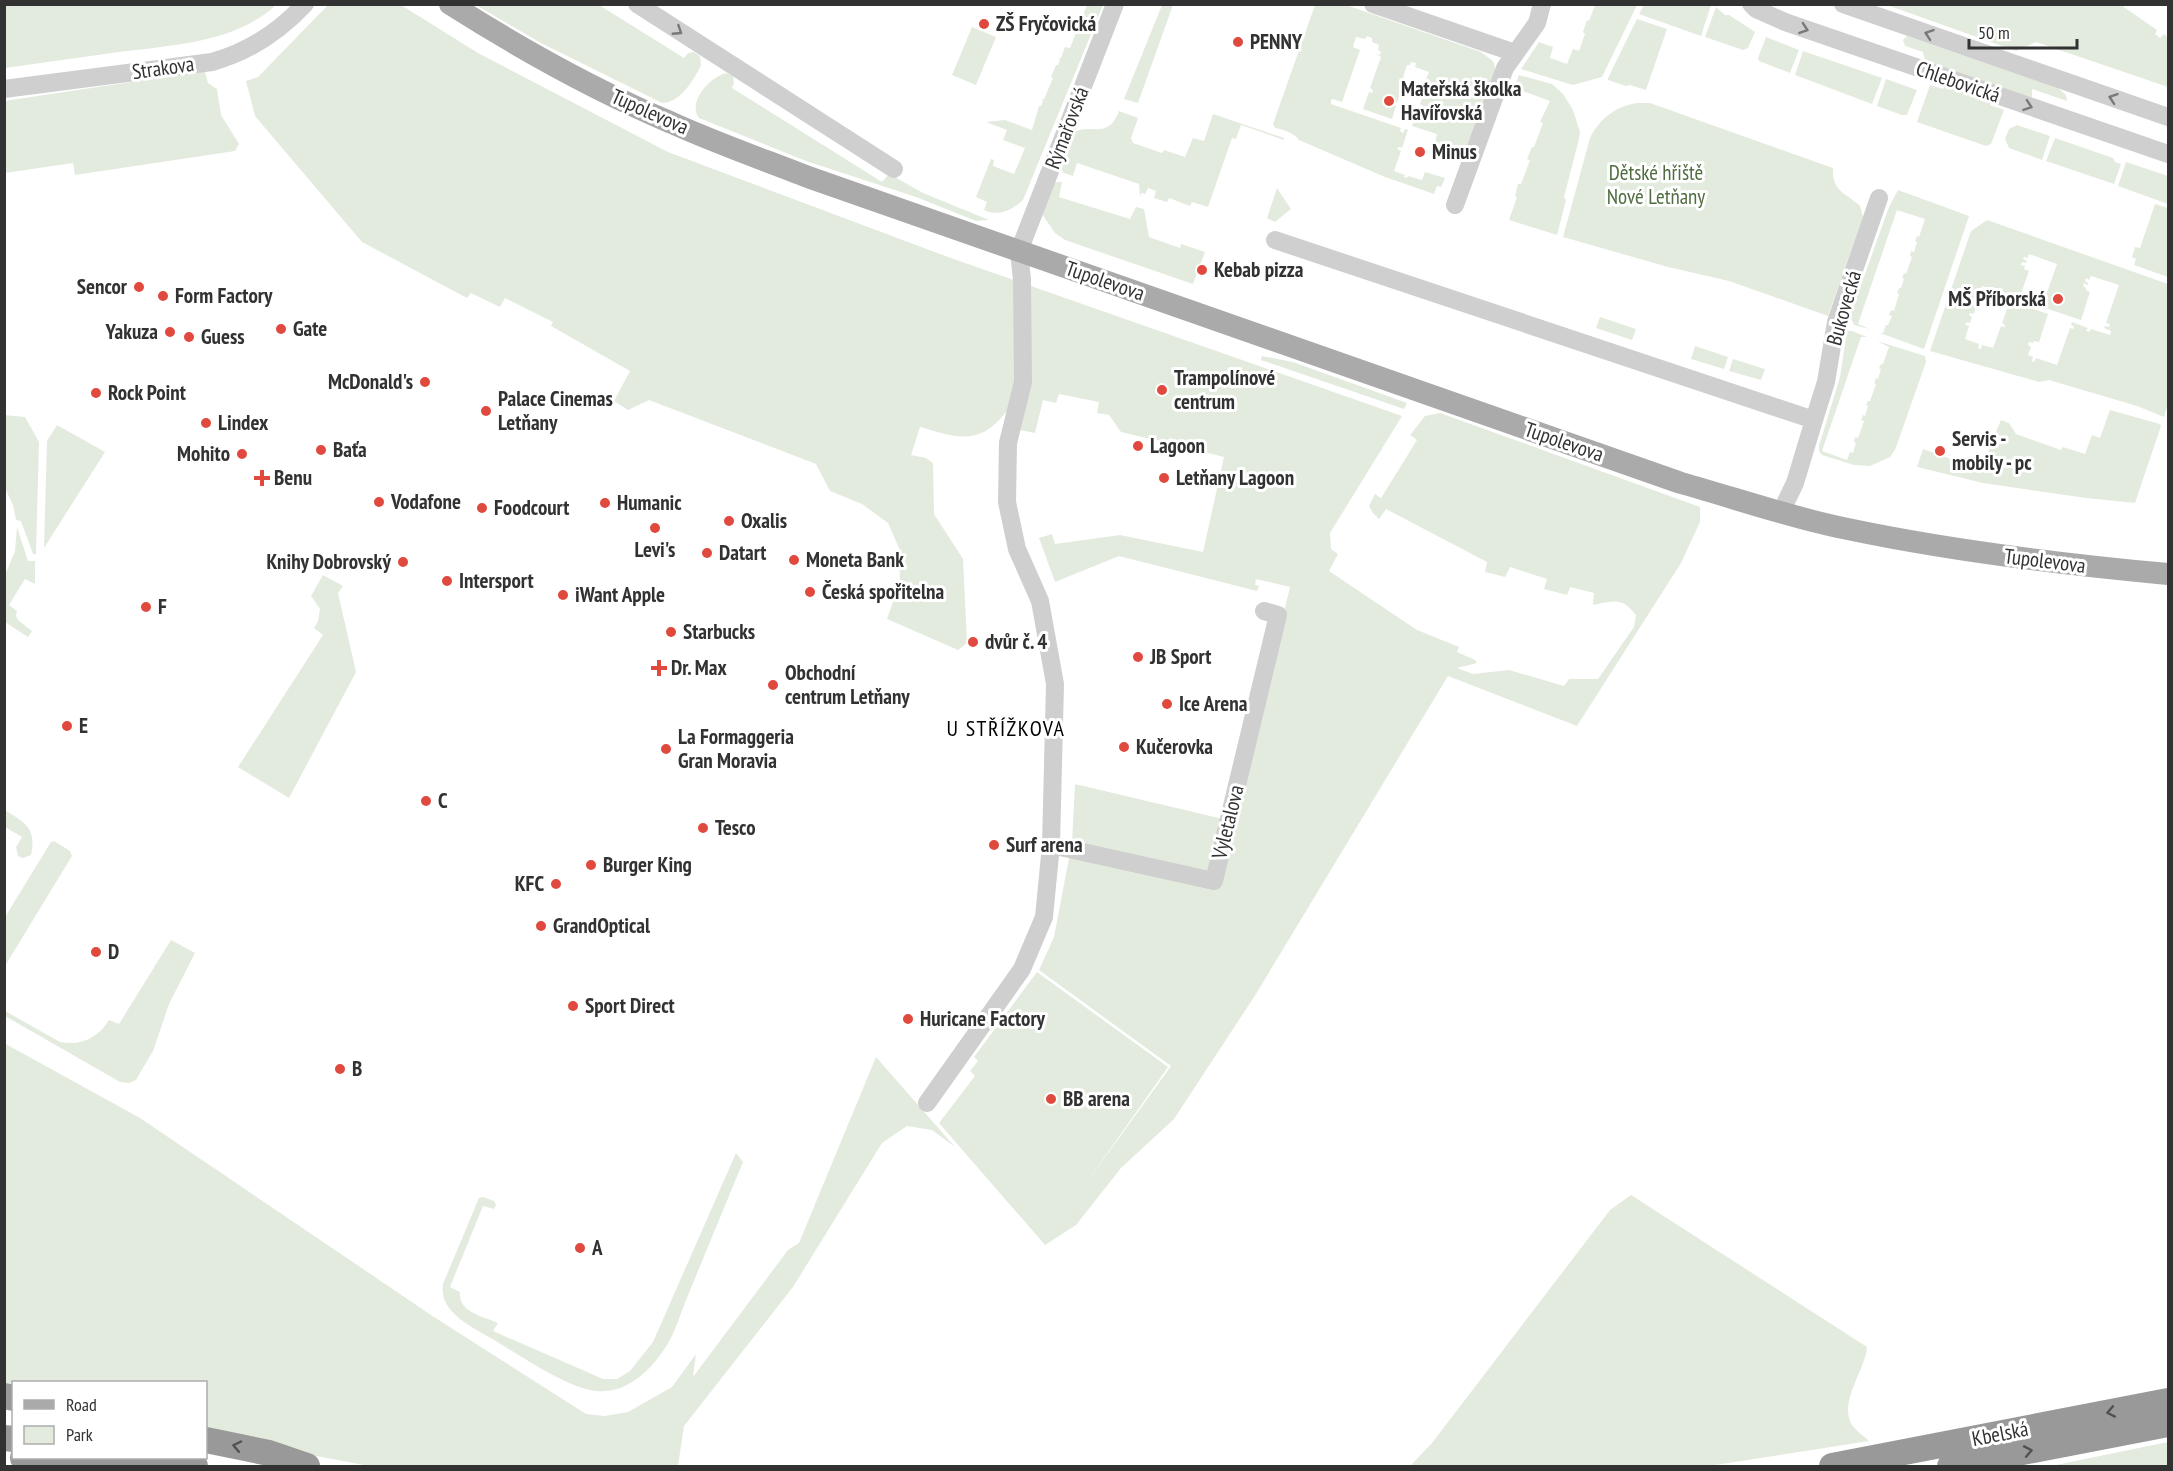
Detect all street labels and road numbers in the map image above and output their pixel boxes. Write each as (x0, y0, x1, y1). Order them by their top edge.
street label: Strakova (130, 50, 196, 85)
street label: Chlebovická (1913, 55, 2004, 108)
street label: Tupolevova (607, 83, 693, 140)
street label: Rýmařovská (1039, 83, 1095, 173)
street label: Tupolevova (1062, 254, 1148, 307)
street label: Bukovecká (1820, 267, 1867, 348)
street label: Tupolevova (1521, 415, 1607, 468)
street label: Tupolevova (2003, 542, 2087, 579)
street label: Vyletalova (1205, 782, 1250, 863)
street label: Kbelská (1970, 1415, 2030, 1452)

